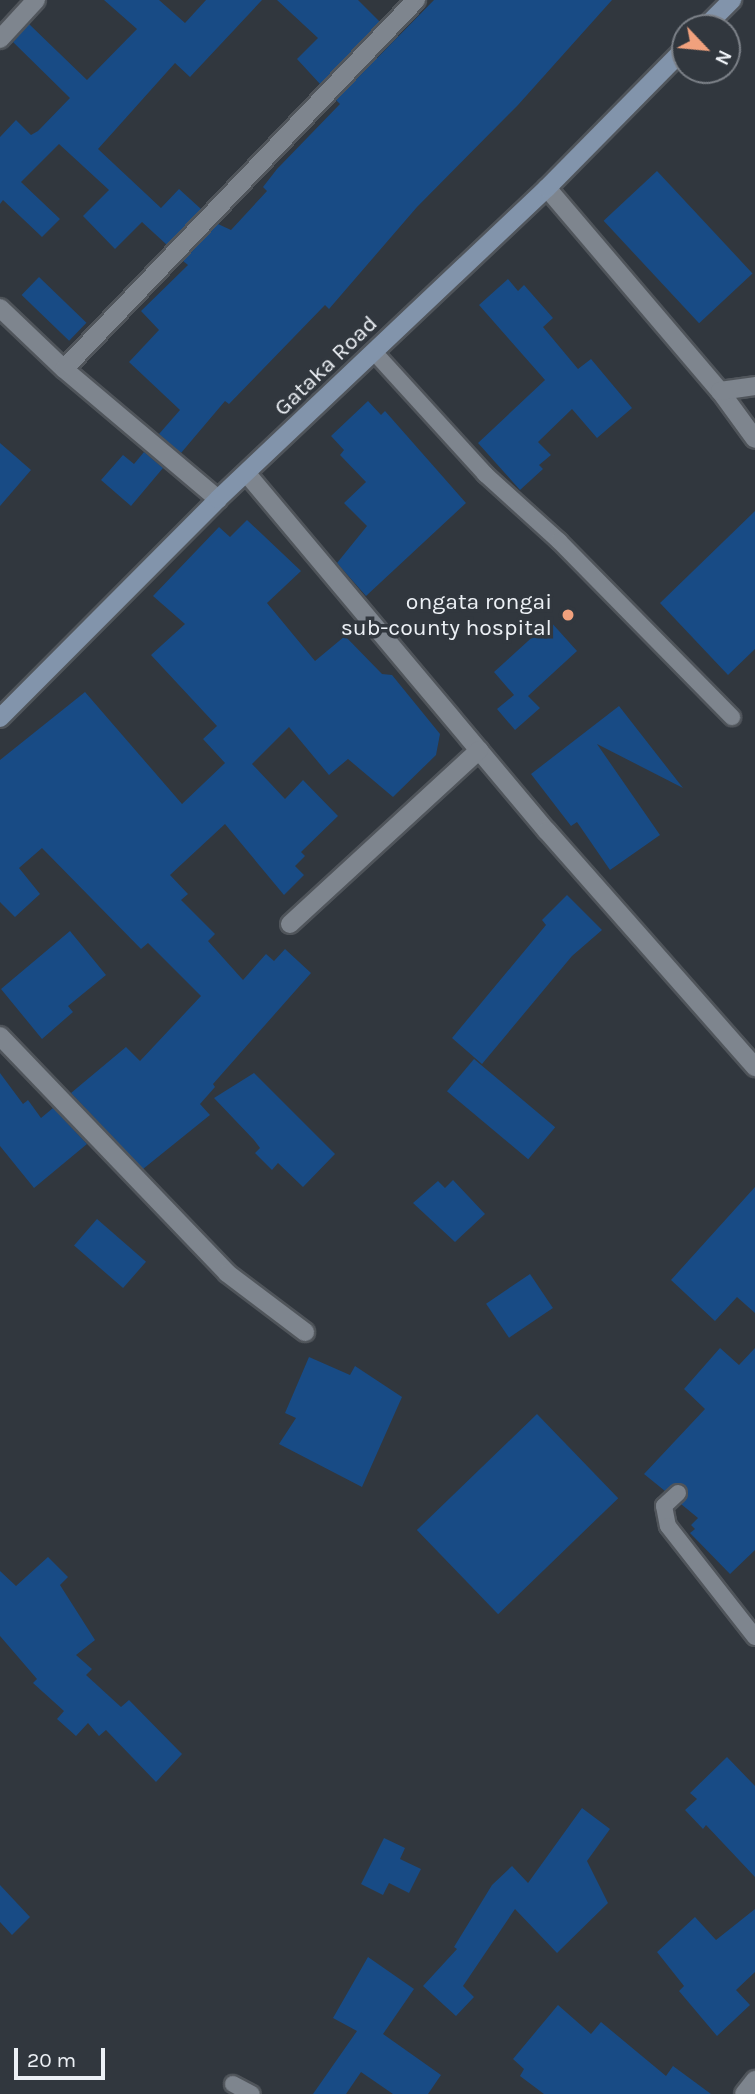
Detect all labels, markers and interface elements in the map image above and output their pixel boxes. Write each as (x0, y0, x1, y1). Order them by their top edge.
north arrow (671, 14, 741, 84)
text: N (710, 46, 736, 68)
street label: Gataka Road (269, 310, 383, 422)
place label: ongata rongai sub-county hospital (341, 588, 552, 642)
marker: ongata rongai sub-county hospital (558, 605, 578, 625)
scale bar (18, 2035, 108, 2078)
text: 20 m (27, 2048, 76, 2072)

